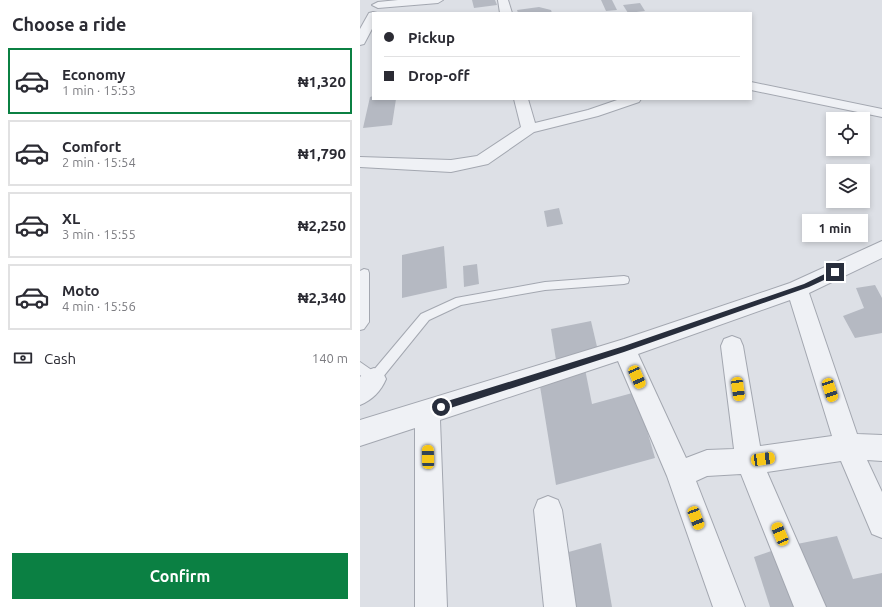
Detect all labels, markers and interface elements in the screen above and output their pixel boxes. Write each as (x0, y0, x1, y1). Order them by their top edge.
text: Choose a ride (12, 14, 126, 34)
text: Pickup (408, 29, 455, 46)
icon: car (14, 63, 50, 99)
text: Economy (62, 66, 126, 83)
text: Drop-off (408, 67, 470, 84)
text: ₦1,320 (298, 73, 346, 90)
text: 1 min · 15:53 (62, 83, 136, 97)
map controls (826, 112, 870, 208)
button: locate (826, 112, 870, 156)
icon: car (14, 135, 50, 171)
text: Comfort (62, 138, 121, 155)
text: ₦1,790 (298, 145, 346, 162)
text: 2 min · 15:54 (62, 155, 136, 169)
button: layers (826, 164, 870, 208)
icon: car (14, 207, 50, 243)
text: XL (62, 210, 80, 227)
callout: 1 min (802, 214, 868, 242)
text: ₦2,250 (298, 217, 346, 234)
text: 1 min (819, 221, 851, 235)
text: 3 min · 15:55 (62, 227, 136, 241)
route end (826, 263, 844, 281)
icon: car (14, 279, 50, 315)
text: Moto (62, 282, 100, 299)
text: ₦2,340 (298, 289, 346, 306)
text: 4 min · 15:56 (62, 299, 136, 313)
icon: cash (12, 347, 34, 369)
text: Cash (44, 350, 76, 367)
text: 140 m (312, 351, 348, 365)
car (627, 364, 647, 390)
car (730, 376, 746, 402)
car (821, 377, 839, 403)
route start (432, 398, 450, 416)
car (422, 445, 434, 469)
car (750, 451, 776, 467)
car (686, 505, 706, 531)
car (770, 521, 790, 547)
button: Confirm (12, 553, 348, 599)

